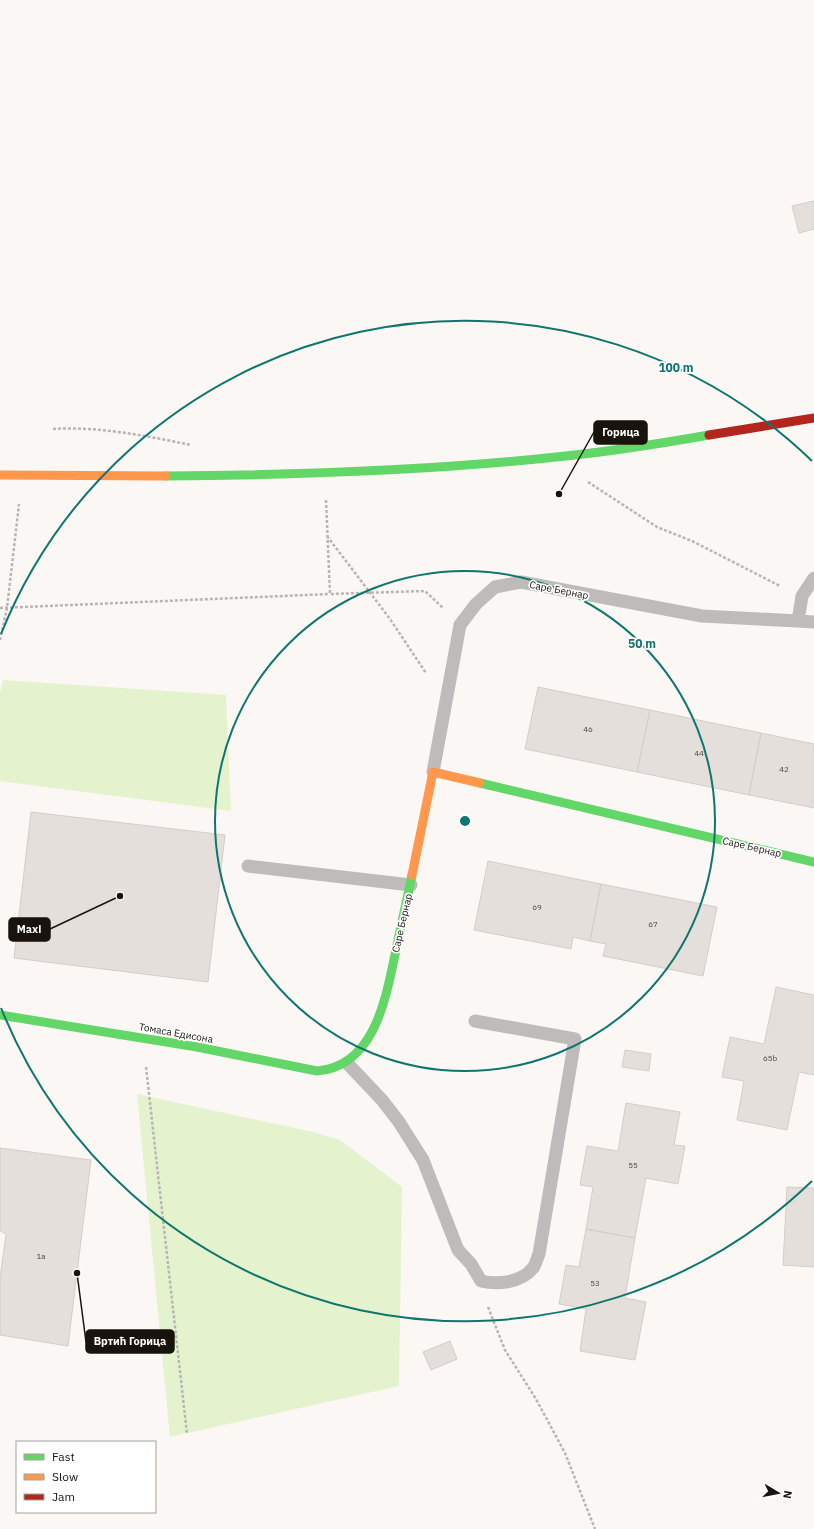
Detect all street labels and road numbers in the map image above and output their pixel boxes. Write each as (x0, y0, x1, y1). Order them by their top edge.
street label: Саре Бернар (528, 578, 590, 602)
street label: Саре Бернар (721, 834, 783, 860)
street label: Саре Бернар (389, 892, 415, 954)
street label: Томаса Едисона (138, 1020, 215, 1046)

